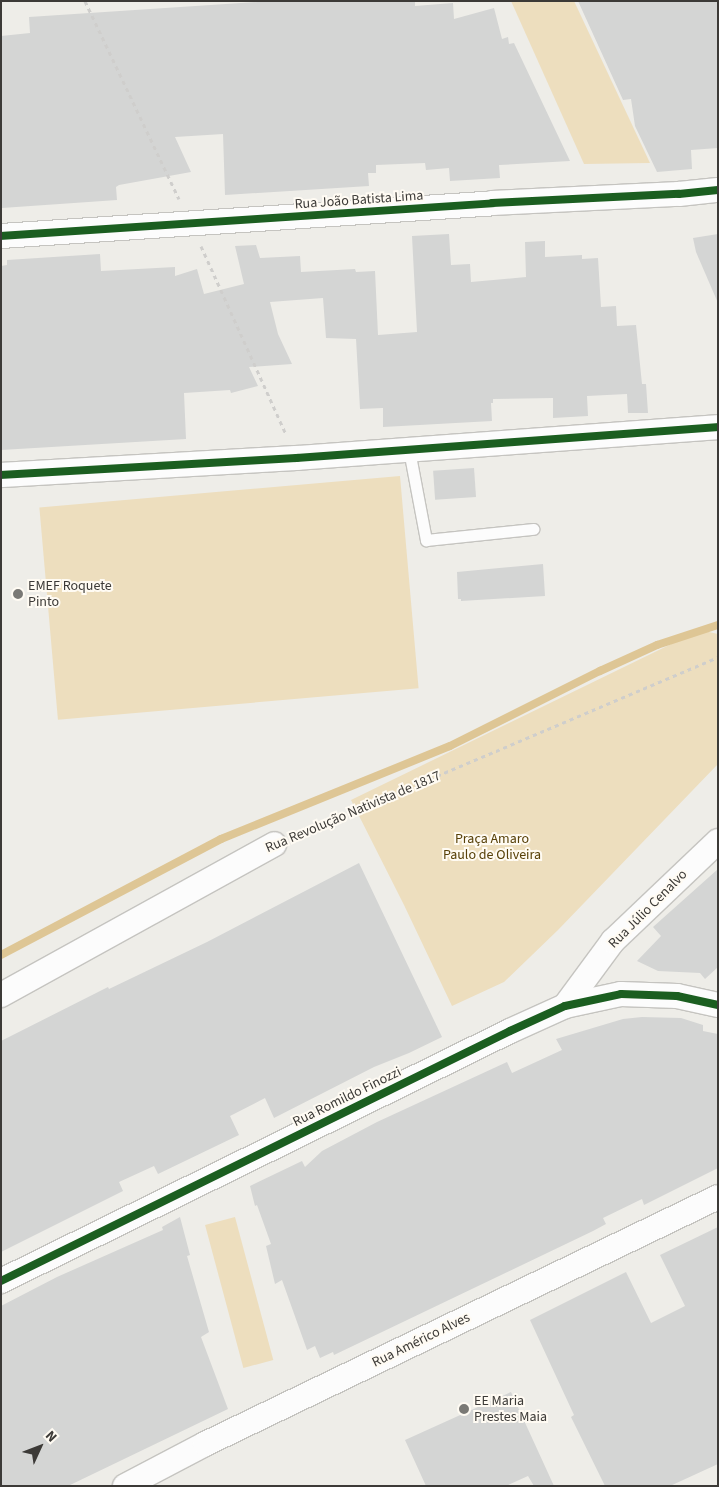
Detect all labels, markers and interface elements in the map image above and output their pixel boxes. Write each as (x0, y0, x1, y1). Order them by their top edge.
street label: Rua João Batista Lima (294, 187, 424, 213)
place label: EMEF Roquete Pinto (28, 578, 112, 610)
marker: EMEF Roquete Pinto (12, 588, 24, 600)
street label: Rua Revolução Nativista de 1817 (263, 767, 443, 857)
park label: Praça Amaro Paulo de Oliveira (443, 831, 541, 864)
street label: Rua Júlio Cenalvo (605, 866, 691, 952)
street label: Rua Romildo Finozzi (290, 1063, 404, 1131)
street label: Rua Américo Alves (369, 1309, 473, 1371)
place label: EE Maria Prestes Maia (474, 1393, 547, 1425)
marker: EE Maria Prestes Maia (458, 1403, 470, 1415)
north arrow (15, 1422, 65, 1472)
text: N (40, 1427, 61, 1447)

